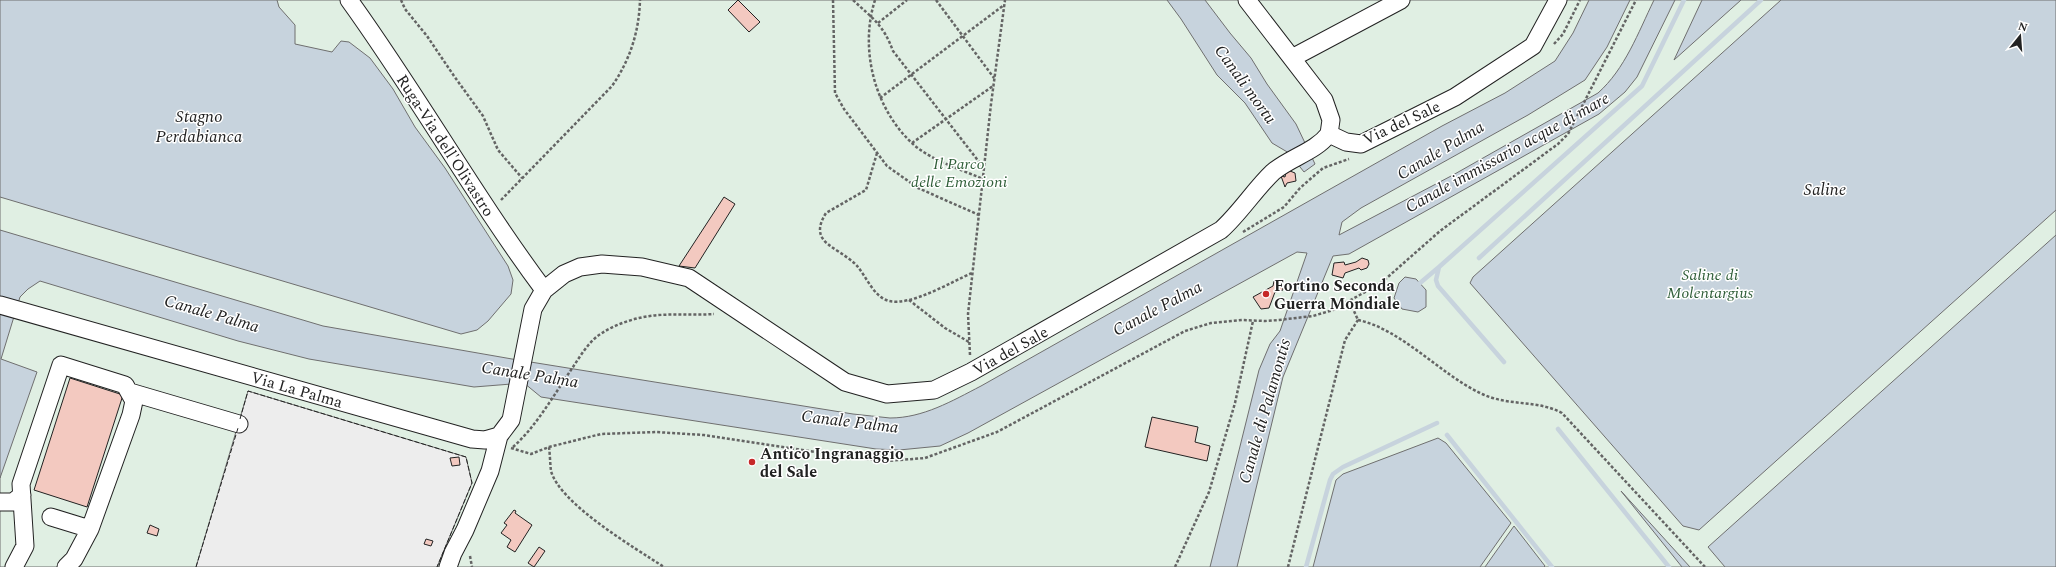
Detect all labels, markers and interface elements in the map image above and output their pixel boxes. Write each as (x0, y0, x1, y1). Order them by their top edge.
north arrow (2000, 16, 2040, 56)
text: N (2016, 17, 2030, 36)
water label: Canali mortu (1207, 40, 1283, 130)
street label: Ruga-Via dell'Olivastro (390, 70, 500, 221)
water label: Canale immissario acque di mare (1401, 86, 1614, 220)
street label: Via del Sale (1359, 94, 1444, 151)
water label: Stagno Perdabianca (156, 104, 243, 150)
water label: Canale Palma (1392, 114, 1489, 187)
park label: Il Parco delle Emozioni (911, 152, 1008, 194)
water label: Saline (1804, 177, 1846, 203)
park label: Saline di Molentargius (1667, 263, 1754, 305)
water label: Canale Palma (1108, 274, 1207, 343)
place label: Fortino Seconda Guerra Mondiale (1274, 274, 1400, 316)
water label: Canale Palma (161, 288, 263, 340)
marker: Fortino Seconda Guerra Mondiale (1261, 289, 1271, 299)
street label: Via del Sale (968, 320, 1053, 382)
water label: Canale di Palamontis (1232, 336, 1298, 487)
water label: Canale Palma (479, 354, 581, 396)
street label: Via La Palma (248, 365, 346, 415)
water label: Canale Palma (800, 403, 900, 441)
place label: Antico Ingranaggio del Sale (760, 442, 904, 484)
marker: Antico Ingranaggio del Sale (747, 457, 757, 467)

